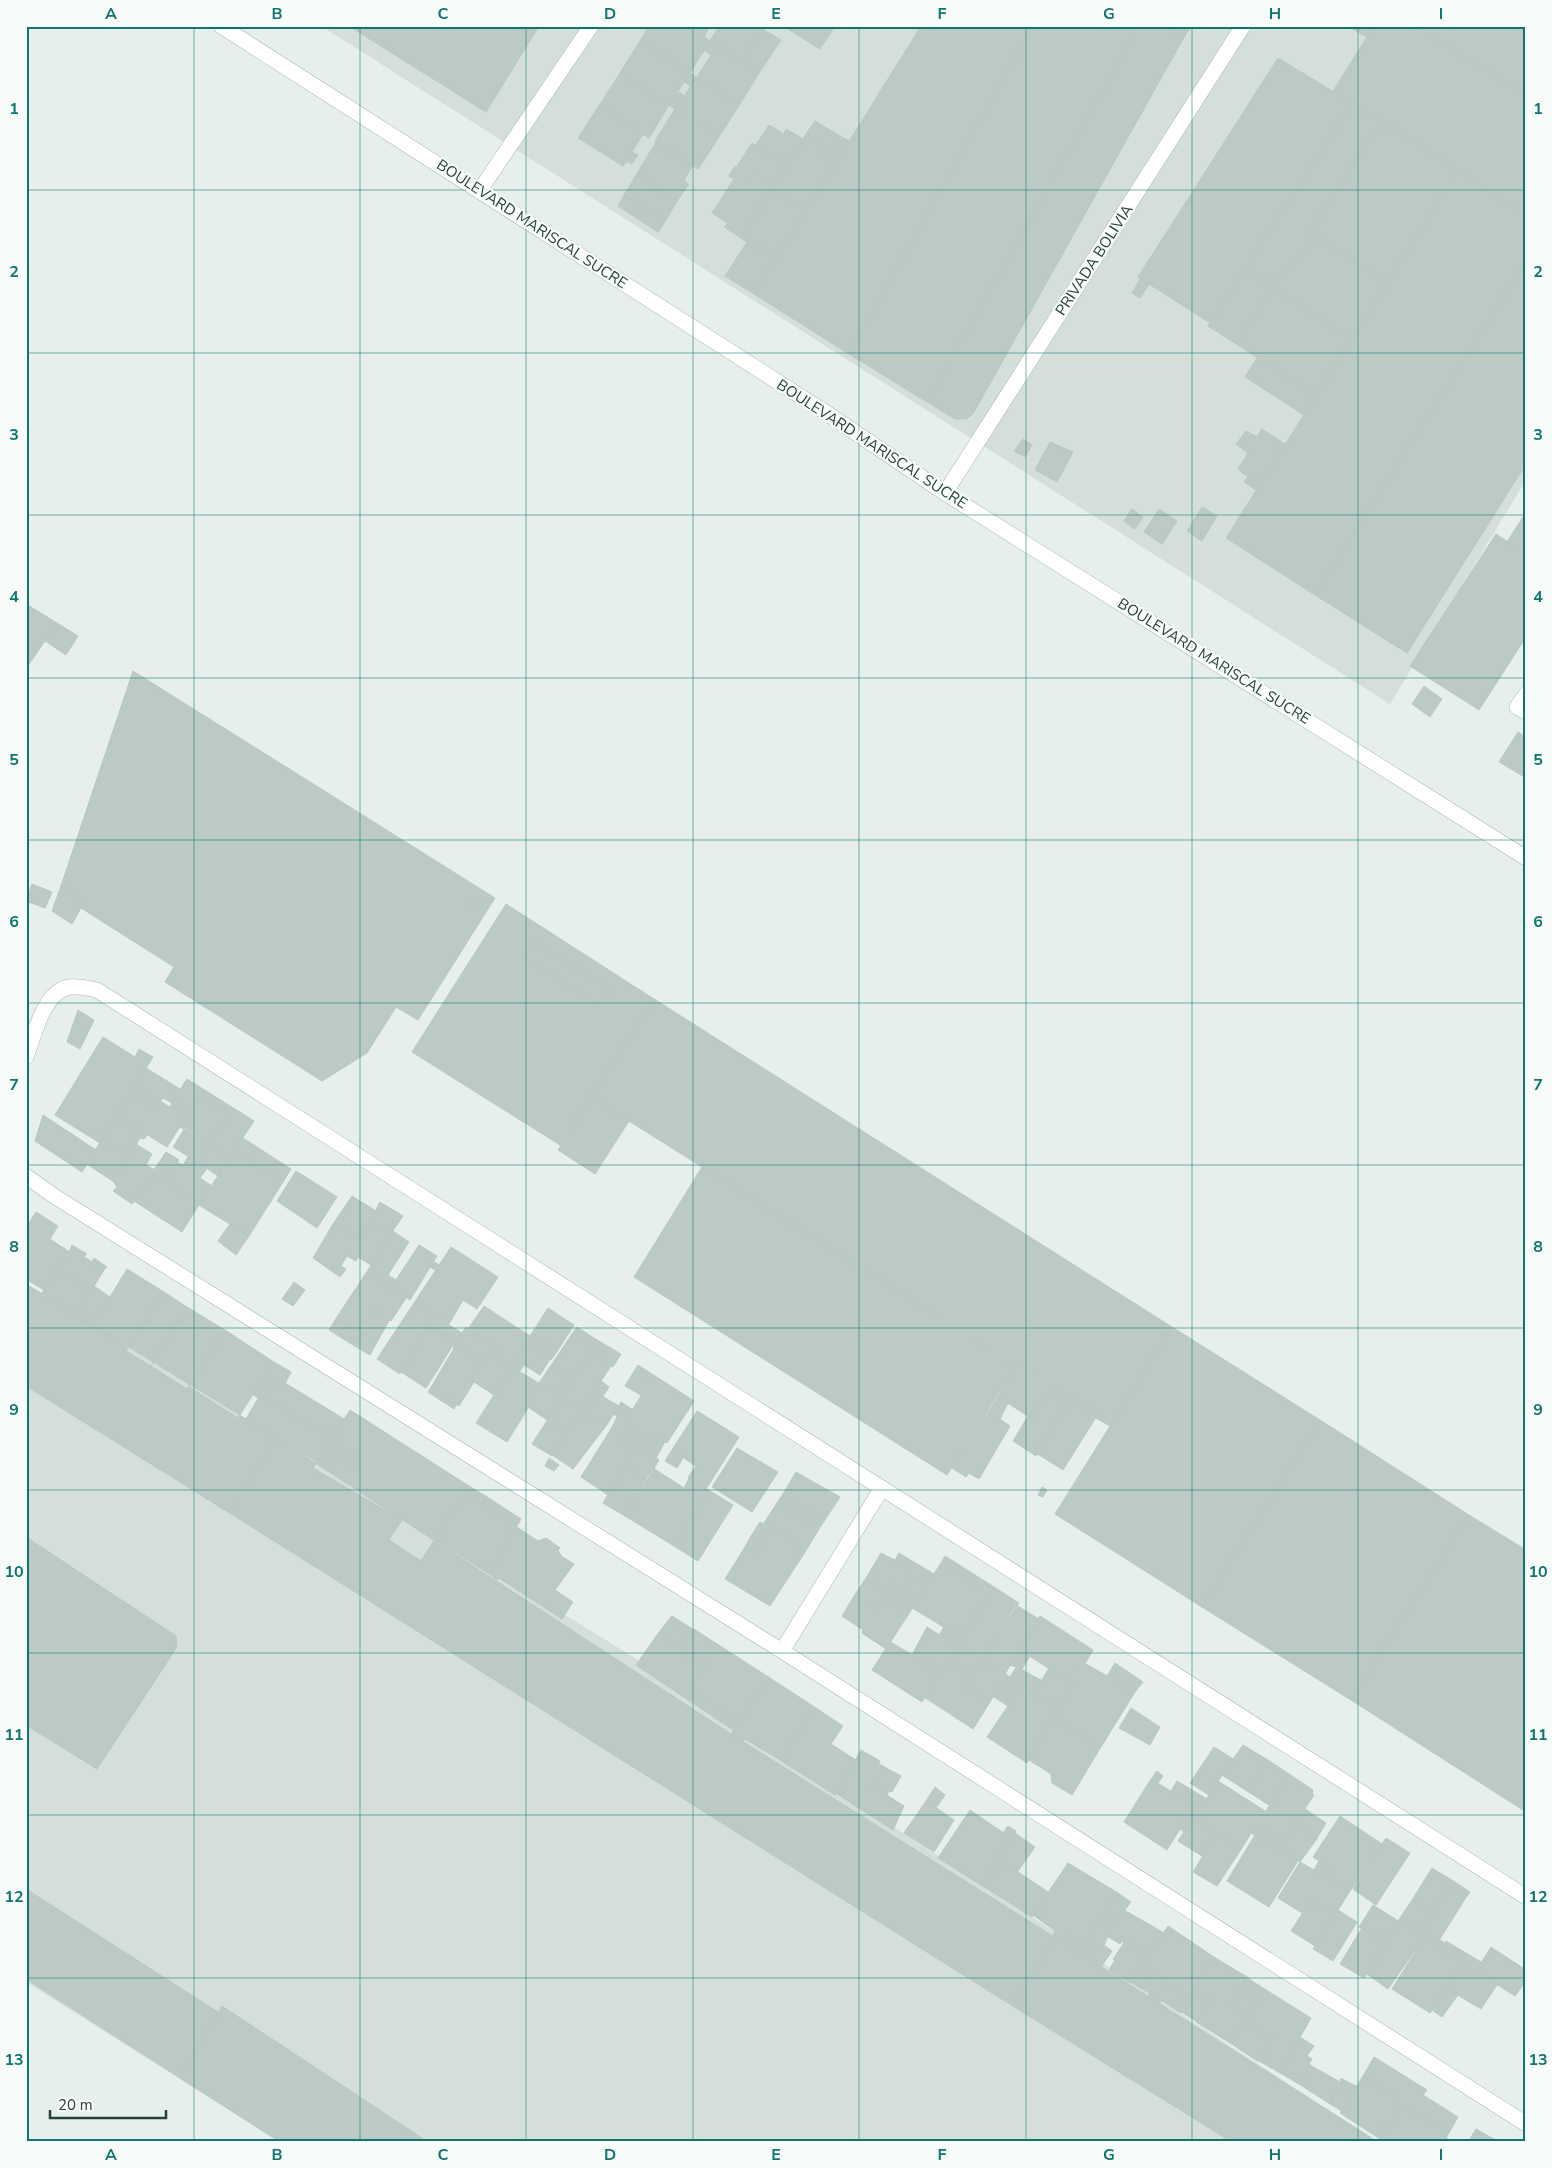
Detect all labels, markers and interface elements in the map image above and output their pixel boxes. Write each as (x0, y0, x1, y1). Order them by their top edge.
text: A (105, 3, 117, 25)
text: B (271, 3, 283, 25)
text: C (438, 3, 449, 25)
text: D (604, 3, 616, 25)
text: E (771, 3, 781, 25)
text: F (938, 3, 947, 25)
text: G (1103, 3, 1115, 25)
text: H (1269, 3, 1281, 25)
text: I (1439, 3, 1443, 25)
text: 1 (9, 98, 19, 120)
text: 1 (1533, 98, 1543, 120)
street label: BOULEVARD MARISCAL SUCRE (433, 155, 631, 293)
street label: PRIVADA BOLIVIA (1051, 201, 1137, 319)
text: 2 (9, 261, 19, 283)
text: 2 (1533, 261, 1543, 283)
street label: BOULEVARD MARISCAL SUCRE (773, 375, 971, 513)
text: 3 (9, 424, 19, 446)
text: 3 (1533, 424, 1543, 446)
text: 4 (9, 586, 19, 608)
text: 4 (1533, 586, 1543, 608)
street label: BOULEVARD MARISCAL SUCRE (1114, 593, 1314, 729)
text: 5 (9, 749, 19, 771)
text: 5 (1533, 749, 1543, 771)
text: 6 (9, 911, 19, 933)
text: 6 (1533, 911, 1543, 933)
text: 7 (9, 1074, 19, 1096)
text: 7 (1533, 1074, 1543, 1096)
text: 8 (9, 1236, 19, 1258)
text: 8 (1533, 1236, 1543, 1258)
text: 9 (9, 1399, 19, 1421)
text: 9 (1533, 1399, 1543, 1421)
text: 10 (4, 1561, 24, 1583)
text: 10 (1528, 1561, 1548, 1583)
text: 11 (4, 1724, 24, 1746)
text: 11 (1528, 1724, 1548, 1746)
text: 12 (4, 1886, 24, 1908)
text: 12 (1528, 1886, 1548, 1908)
text: 13 (4, 2049, 24, 2071)
text: 13 (1528, 2049, 1548, 2071)
scale bar (50, 2088, 166, 2120)
text: 20 m (58, 2095, 93, 2115)
text: A (105, 2144, 117, 2166)
text: B (271, 2144, 283, 2166)
text: C (438, 2144, 449, 2166)
text: D (604, 2144, 616, 2166)
text: E (771, 2144, 781, 2166)
text: F (938, 2144, 947, 2166)
text: G (1103, 2144, 1115, 2166)
text: H (1269, 2144, 1281, 2166)
text: I (1439, 2144, 1443, 2166)

